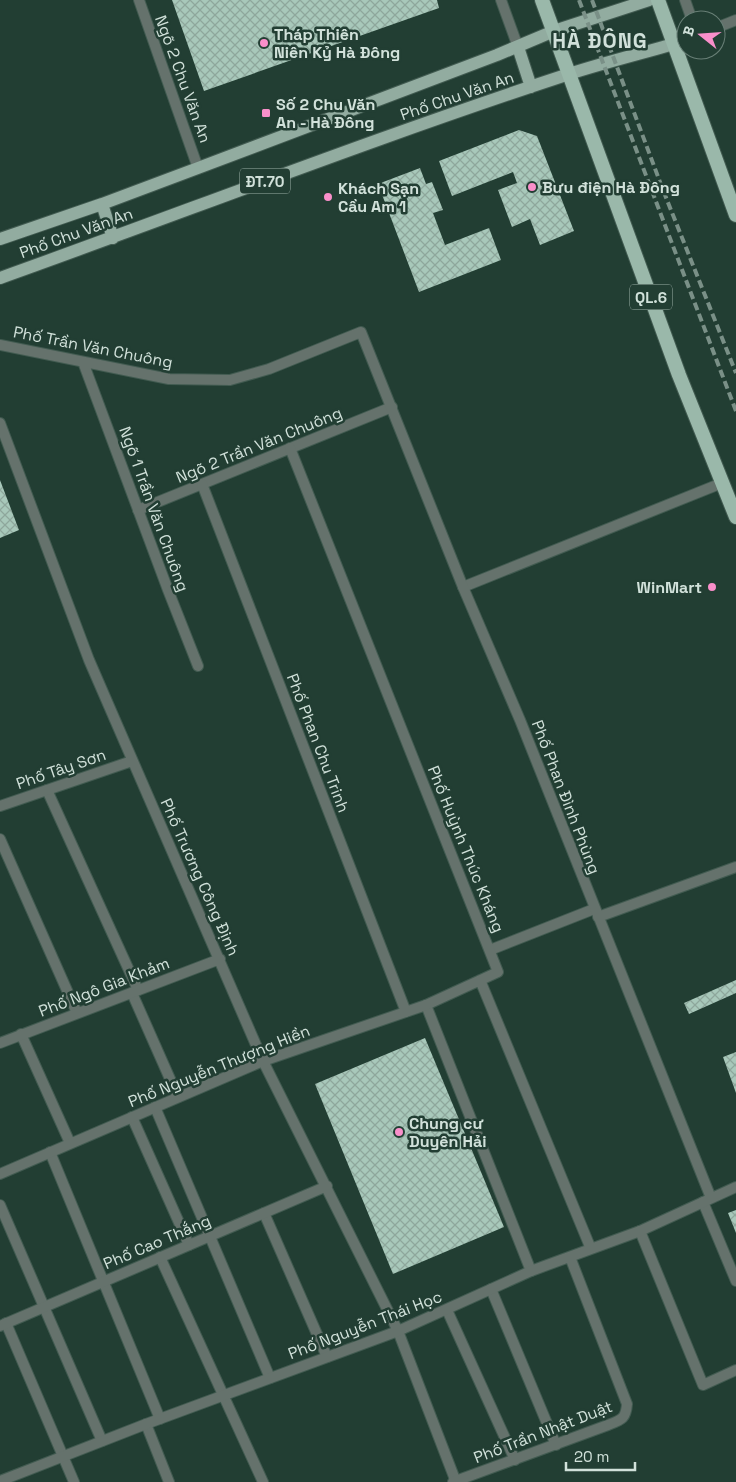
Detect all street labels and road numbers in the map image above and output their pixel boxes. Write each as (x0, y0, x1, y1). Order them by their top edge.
street label: Ngõ 2 Chu Văn An (150, 12, 216, 146)
street label: Phố Chu Văn An (397, 67, 517, 125)
road number: ĐT.70 (240, 168, 290, 194)
street label: Phố Chu Văn An (16, 203, 136, 263)
road number: QL.6 (630, 284, 672, 310)
street label: Phố Trần Văn Chuông (11, 321, 175, 373)
street label: Ngõ 2 Trần Văn Chuông (173, 402, 345, 488)
street label: Ngõ 1 Trần Văn Chuông (114, 424, 194, 594)
street label: Phố Phan Chu Trinh (282, 671, 354, 815)
street label: Phố Phan Đình Phùng (527, 717, 605, 877)
street label: Phố Tây Sơn (13, 744, 109, 794)
street label: Phố Huỳnh Thúc Kháng (423, 762, 509, 936)
street label: Phố Trương Công Định (156, 795, 244, 959)
street label: Phố Ngô Gia Khảm (36, 952, 172, 1022)
street label: Phố Nguyễn Thượng Hiền (125, 1020, 313, 1112)
street label: Phố Cao Thắng (100, 1210, 214, 1274)
street label: Phố Nguyễn Thái Học (285, 1286, 445, 1364)
street label: Phố Trần Nhật Duật (471, 1396, 615, 1468)

